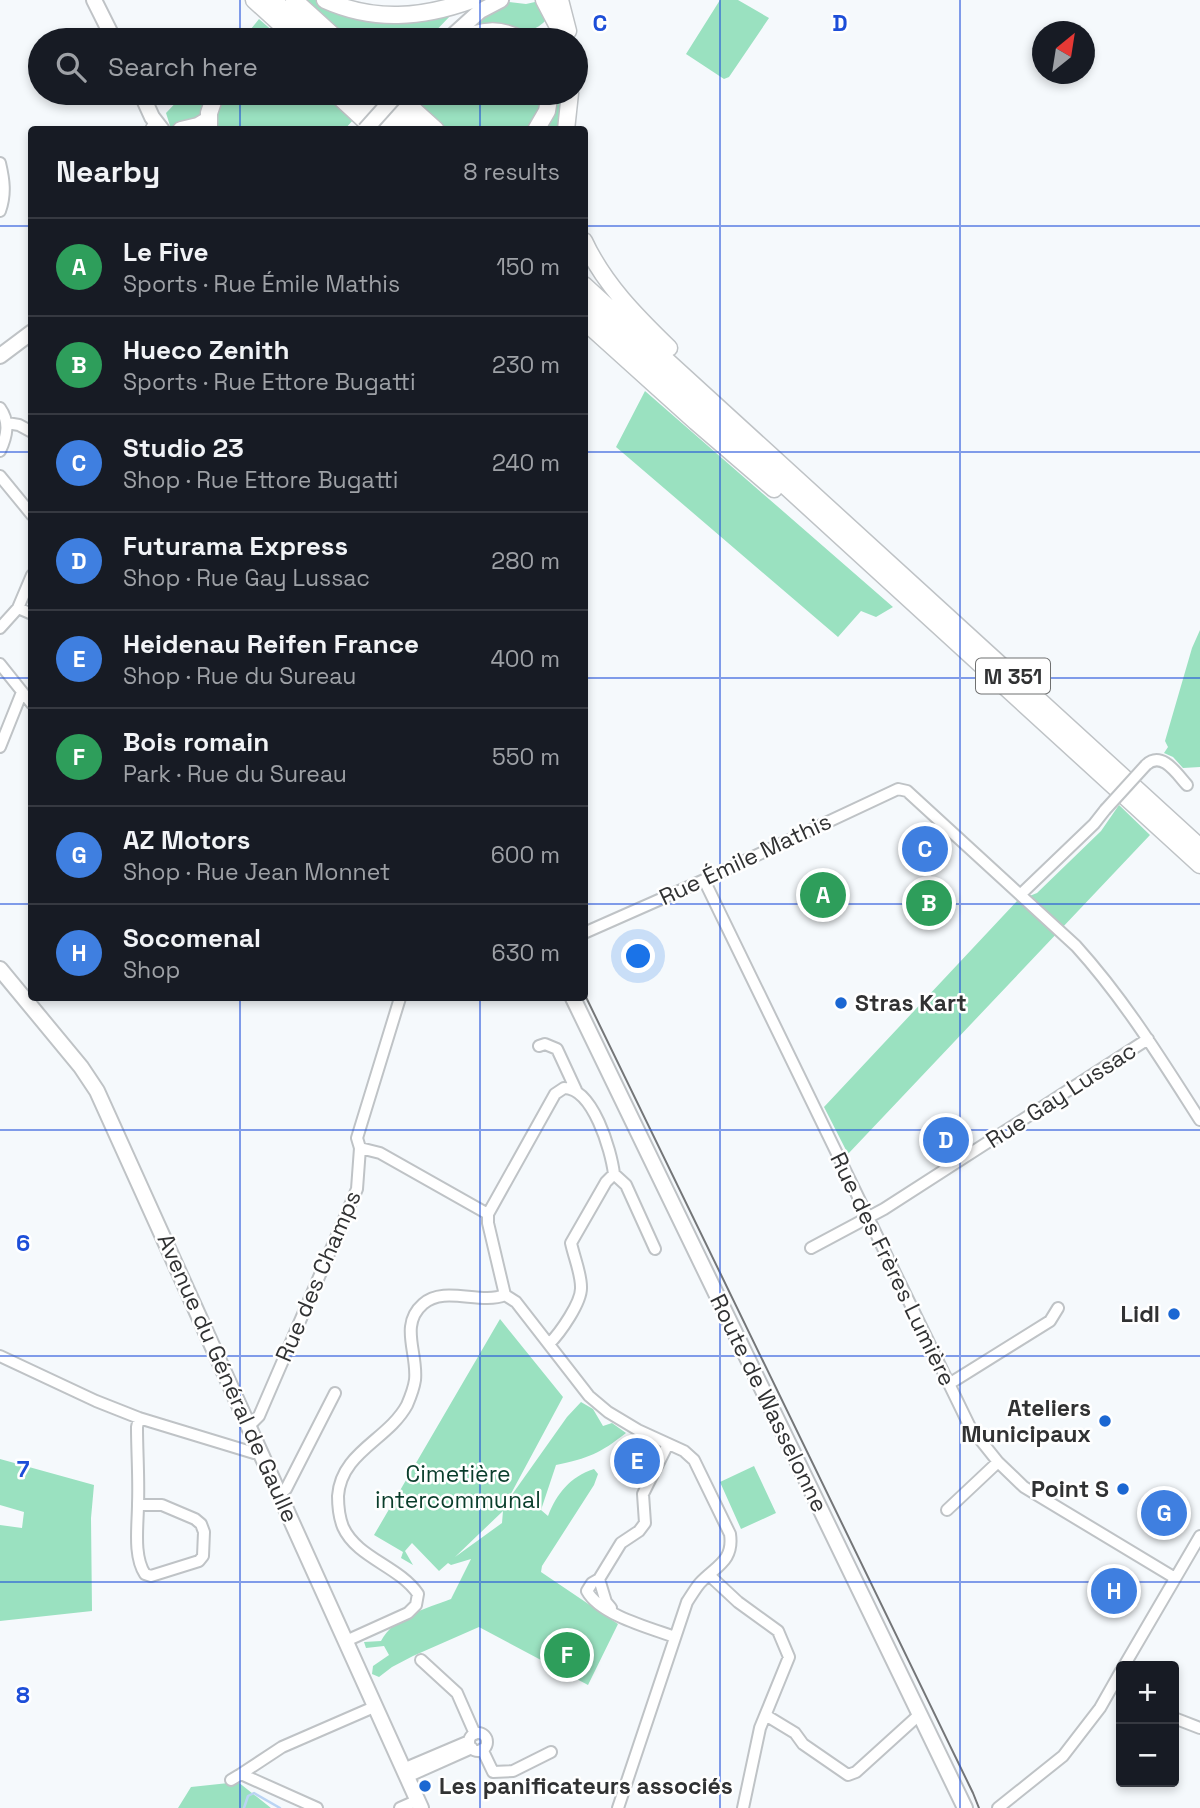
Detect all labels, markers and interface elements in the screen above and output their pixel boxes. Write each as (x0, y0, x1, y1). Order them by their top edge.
text: C (593, 8, 607, 38)
text: D (832, 8, 848, 38)
north arrow (1032, 21, 1095, 84)
search box (28, 28, 588, 105)
icon: search (52, 48, 90, 86)
text: Search here (108, 50, 258, 84)
text: Nearby (56, 152, 160, 191)
text: 8 results (463, 157, 560, 187)
text: Le Five (123, 235, 208, 269)
text: A (72, 252, 86, 282)
text: 150 m (496, 252, 560, 282)
text: Sports · Rue Émile Mathis (123, 269, 400, 299)
text: Hueco Zenith (123, 333, 289, 367)
text: B (71, 350, 87, 380)
text: 230 m (492, 350, 560, 380)
text: Sports · Rue Ettore Bugatti (123, 367, 416, 397)
text: Studio 23 (123, 431, 244, 465)
text: C (72, 448, 86, 478)
text: 240 m (492, 448, 560, 478)
text: Shop · Rue Ettore Bugatti (123, 465, 398, 495)
text: Futurama Express (123, 529, 348, 563)
text: D (71, 546, 87, 576)
text: 280 m (491, 546, 560, 576)
text: Shop · Rue Gay Lussac (123, 563, 370, 593)
text: Heidenau Reifen France (123, 627, 419, 661)
text: E (73, 644, 85, 674)
text: 400 m (490, 644, 560, 674)
road number: M 351 (976, 658, 1050, 694)
text: Shop · Rue du Sureau (123, 661, 356, 691)
text: Bois romain (123, 725, 269, 759)
text: F (73, 742, 85, 772)
text: 550 m (492, 742, 560, 772)
text: Park · Rue du Sureau (123, 759, 347, 789)
street label: Rue Émile Mathis (654, 806, 836, 912)
text: AZ Motors (123, 823, 250, 857)
pin: C (902, 823, 948, 875)
text: G (71, 840, 87, 870)
text: 600 m (491, 840, 560, 870)
text: Shop · Rue Jean Monnet (123, 857, 390, 887)
pin: A (800, 869, 846, 921)
pin: B (906, 877, 952, 929)
text: Socomenal (123, 921, 261, 955)
text: H (71, 938, 87, 968)
text: 630 m (492, 938, 560, 968)
your location (621, 939, 655, 973)
text: Shop (123, 955, 180, 985)
place label: Stras Kart (855, 988, 967, 1018)
marker: Stras Kart (833, 995, 849, 1011)
street label: Rue Gay Lussac (980, 1035, 1142, 1155)
pin: D (923, 1114, 969, 1166)
street label: Rue des Frères Lumière (823, 1147, 963, 1391)
street label: Rue des Champs (268, 1186, 368, 1366)
text: 6 (16, 1228, 30, 1258)
street label: Avenue du Général de Gaulle (151, 1229, 305, 1527)
street label: Route de Wasselonne (703, 1289, 835, 1517)
place label: Lidl (1121, 1299, 1160, 1329)
marker: Lidl (1166, 1306, 1182, 1322)
place label: Ateliers Municipaux (961, 1393, 1091, 1449)
marker: Ateliers Municipaux (1097, 1413, 1113, 1429)
pin: E (614, 1435, 660, 1487)
text: 7 (17, 1454, 30, 1484)
park label: Cimetière intercommunal (375, 1459, 541, 1515)
place label: Point S (1031, 1474, 1109, 1504)
marker: Point S (1115, 1481, 1131, 1497)
pin: G (1141, 1487, 1187, 1539)
pin: H (1091, 1565, 1137, 1617)
pin: F (544, 1629, 590, 1681)
map controls (1116, 1661, 1179, 1787)
button: + (1116, 1661, 1179, 1724)
text: 8 (16, 1680, 30, 1710)
button: − (1116, 1724, 1179, 1787)
place label: Les panificateurs associés (439, 1771, 733, 1801)
marker: Les panificateurs associés (417, 1778, 433, 1794)

